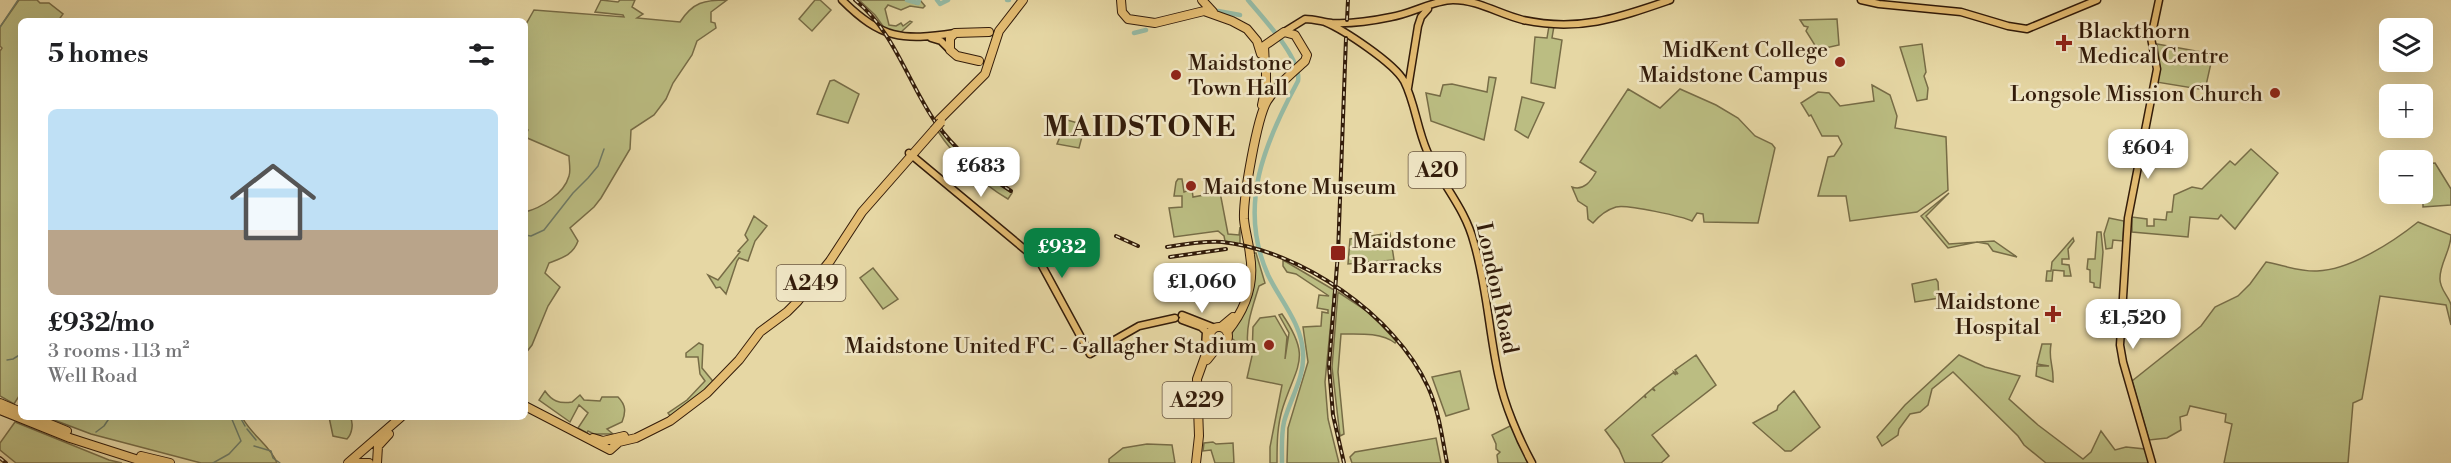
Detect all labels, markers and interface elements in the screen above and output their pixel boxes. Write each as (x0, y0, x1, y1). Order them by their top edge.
place label: Blackthorn Medical Centre (2077, 18, 2229, 70)
map controls (2379, 18, 2433, 204)
button: layers (2379, 18, 2433, 72)
marker: Blackthorn Medical Centre (2055, 34, 2073, 52)
place label: MidKent College Maidstone Campus (1639, 37, 1828, 89)
text: 5 homes (48, 38, 148, 70)
icon: filters (465, 38, 498, 71)
place label: Maidstone Town Hall (1188, 50, 1292, 102)
marker: MidKent College Maidstone Campus (1833, 55, 1847, 69)
marker: Maidstone Town Hall (1169, 68, 1183, 82)
place label: Longsole Mission Church (2010, 81, 2263, 108)
button: + (2379, 84, 2433, 138)
marker: Longsole Mission Church (2268, 86, 2282, 100)
district label: MAIDSTONE (1043, 110, 1237, 145)
pin: £604 (2112, 129, 2184, 180)
text: £604 (2122, 136, 2174, 161)
pin: £683 (945, 147, 1017, 198)
icon: home (219, 148, 327, 256)
button: − (2379, 150, 2433, 204)
road number: A20 (1408, 152, 1466, 188)
text: £683 (957, 154, 1005, 179)
place label: Maidstone Museum (1203, 174, 1396, 201)
marker: Maidstone Museum (1184, 179, 1198, 193)
street label: London Road (1469, 220, 1524, 357)
pin: £932 (1026, 228, 1098, 279)
place label: Maidstone Barracks (1351, 228, 1456, 280)
text: £932 (1038, 235, 1086, 260)
marker: Maidstone Barracks (1329, 244, 1347, 262)
pin: £1,060 (1153, 263, 1251, 314)
road number: A249 (776, 265, 846, 301)
text: £1,060 (1168, 270, 1236, 295)
place label: Maidstone Hospital (1936, 289, 2040, 341)
pin: £1,520 (2084, 299, 2182, 350)
marker: Maidstone Hospital (2044, 305, 2062, 323)
text: £1,520 (2100, 306, 2166, 331)
text: £932/mo (48, 307, 155, 339)
place label: Maidstone United FC - Gallagher Stadium (845, 333, 1257, 360)
marker: Maidstone United FC - Gallagher Stadium (1262, 338, 1276, 352)
text: 3 rooms · 113 m² (48, 339, 189, 364)
text: Well Road (48, 364, 137, 389)
road number: A229 (1162, 382, 1232, 418)

